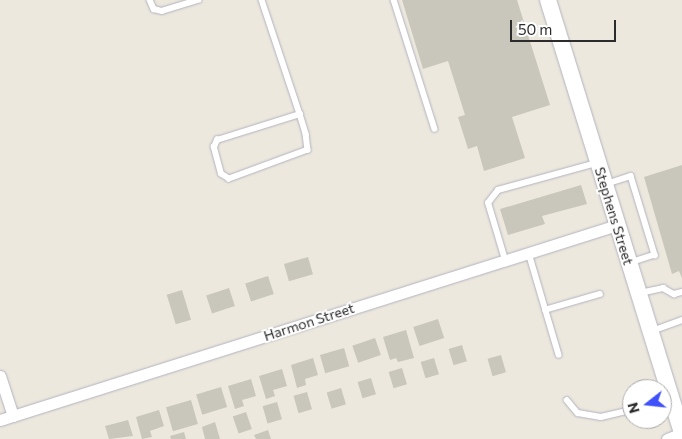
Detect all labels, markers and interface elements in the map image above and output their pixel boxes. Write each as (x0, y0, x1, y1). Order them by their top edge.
scale bar (512, 10, 618, 42)
text: 50 m (518, 20, 552, 38)
street label: Stephens Street (591, 165, 637, 267)
street label: Harmon Street (262, 299, 356, 345)
north arrow (622, 379, 672, 429)
text: N (623, 401, 643, 415)

